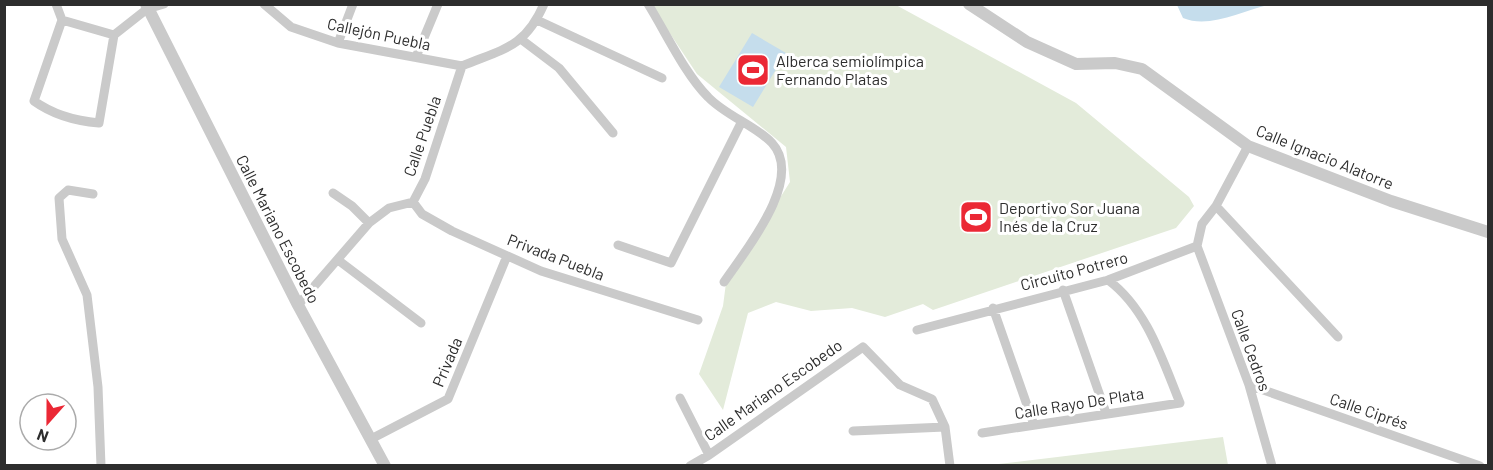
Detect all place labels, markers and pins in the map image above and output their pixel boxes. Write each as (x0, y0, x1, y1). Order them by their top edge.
place label: Alberca semiolímpica Fernando Platas (776, 51, 924, 88)
sports icon: Alberca semiolímpica Fernando Platas (735, 52, 771, 88)
place label: Deportivo Sor Juana Inés de la Cruz (999, 198, 1140, 235)
sports icon: Deportivo Sor Juana Inés de la Cruz (958, 199, 994, 235)

